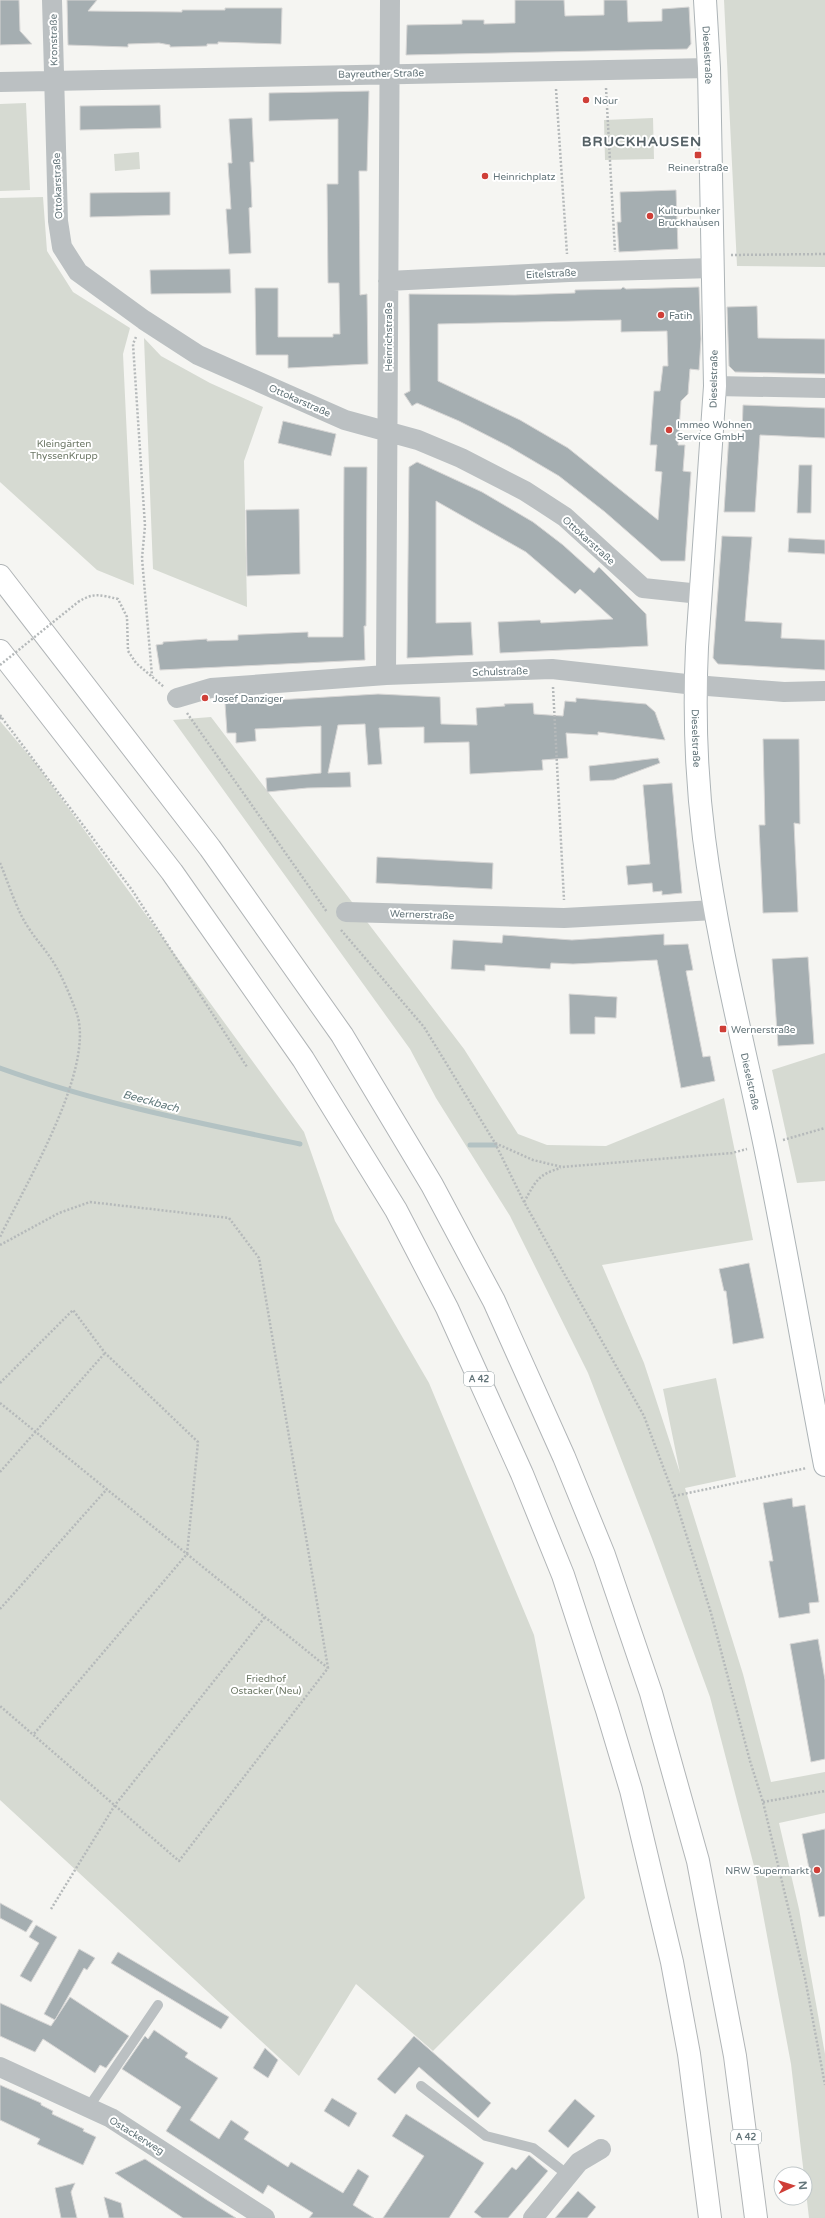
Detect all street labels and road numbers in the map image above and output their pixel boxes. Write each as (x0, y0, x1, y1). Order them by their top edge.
street label: Kronstraße (48, 13, 60, 66)
street label: Dieselstraße (700, 25, 714, 85)
street label: Bayreuther Straße (338, 67, 425, 81)
street label: Ottokarstraße (51, 152, 65, 219)
street label: Eitelstraße (525, 267, 577, 281)
street label: Heinrichstraße (383, 302, 395, 372)
street label: Dieselstraße (707, 349, 721, 408)
street label: Ottokarstraße (267, 382, 333, 420)
street label: Ottokarstraße (560, 514, 617, 568)
street label: Schulstraße (472, 665, 529, 679)
street label: Dieselstraße (689, 709, 703, 768)
street label: Wernerstraße (390, 908, 455, 922)
street label: Dieselstraße (738, 1052, 762, 1112)
road number: A 42 (464, 1372, 494, 1386)
street label: Ostackerweg (107, 2114, 166, 2157)
road number: A 42 (731, 2130, 761, 2144)

